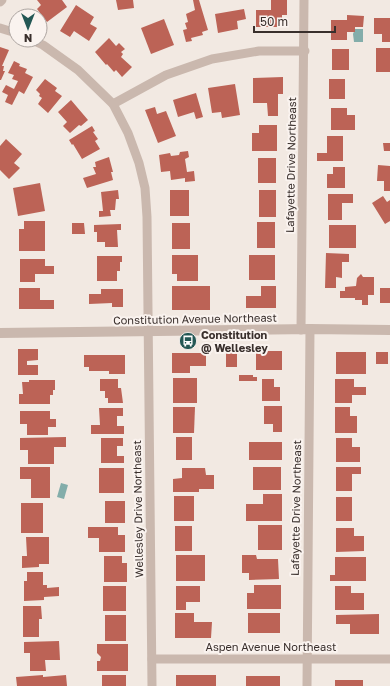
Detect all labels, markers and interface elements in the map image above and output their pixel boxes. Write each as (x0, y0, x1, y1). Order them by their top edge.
north arrow (8, 8, 48, 48)
scale bar (254, 8, 335, 34)
text: 50 m (260, 14, 288, 29)
text: N (24, 32, 32, 45)
street label: Lafayette Drive Northeast (283, 97, 298, 233)
street label: Constitution Avenue Northeast (113, 311, 277, 326)
place label: Constitution @ Wellesley (201, 328, 268, 354)
bus stop icon: Constitution @ Wellesley (178, 331, 198, 351)
street label: Wellesley Drive Northeast (130, 440, 145, 578)
street label: Lafayette Drive Northeast (288, 440, 303, 576)
street label: Aspen Avenue Northeast (206, 640, 336, 653)

